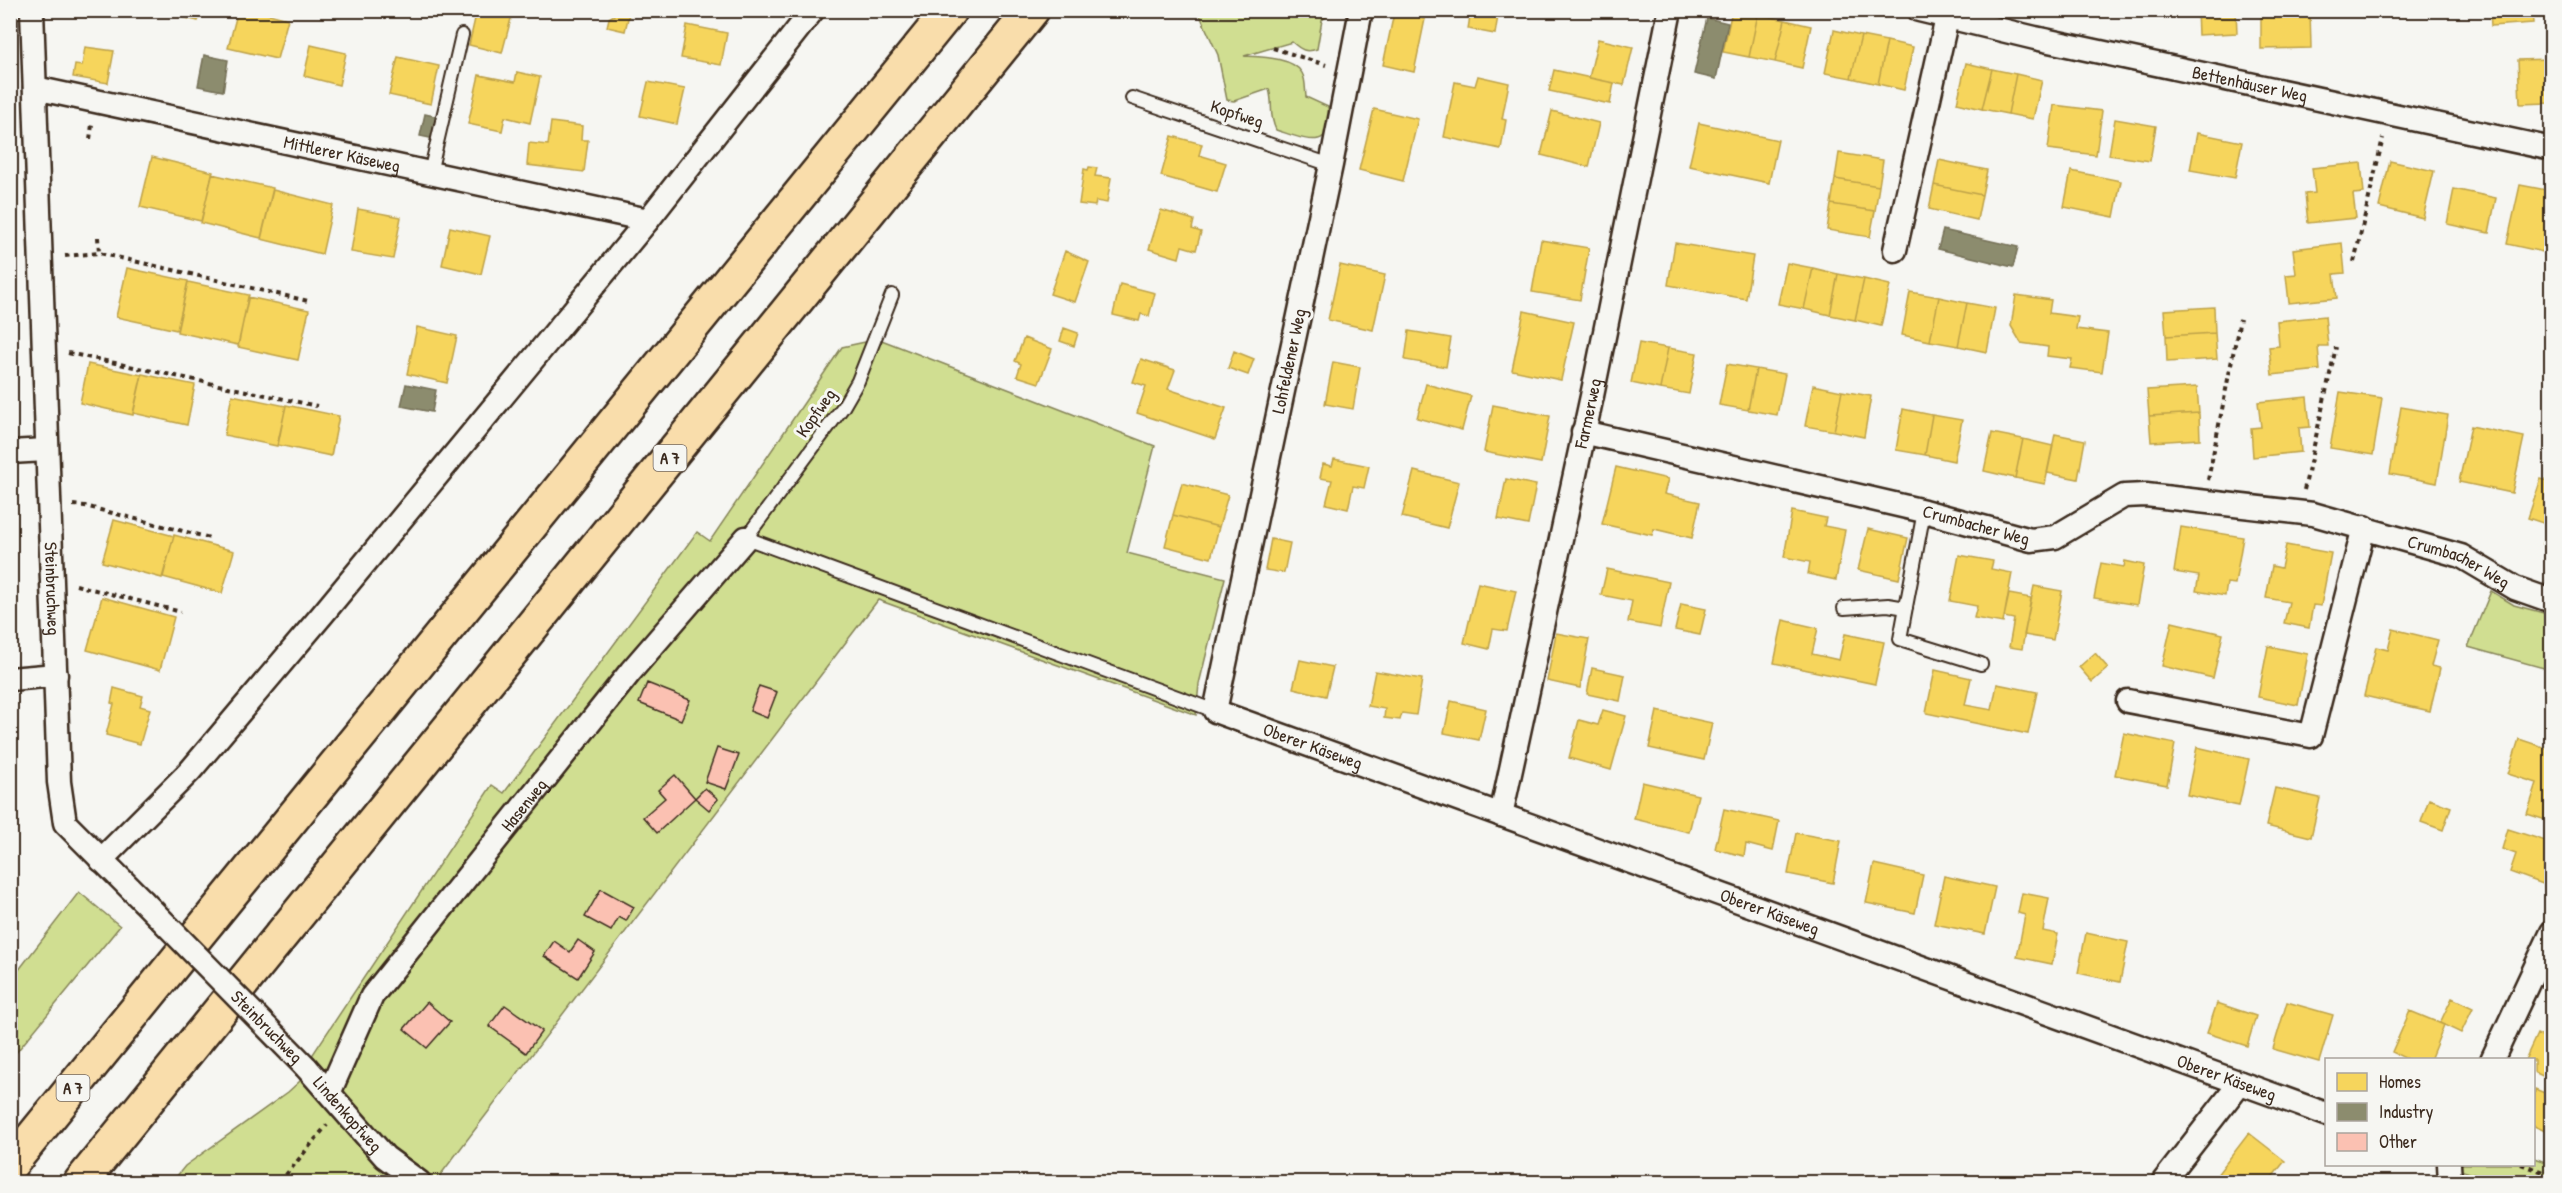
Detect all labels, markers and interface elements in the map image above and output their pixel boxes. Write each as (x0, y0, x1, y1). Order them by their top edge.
street label: Bettenhäuser Weg (2190, 59, 2310, 108)
street label: Kopfweg (1207, 93, 1267, 134)
street label: Mittlerer Käseweg (282, 129, 403, 178)
street label: Lohfeldener Weg (1265, 306, 1312, 416)
street label: Farmerweg (1568, 376, 1607, 451)
street label: Kopfweg (790, 383, 841, 442)
road number: A 7 (654, 445, 686, 471)
street label: Crumbacher Weg (1920, 498, 2032, 551)
street label: Crumbacher Weg (2405, 528, 2515, 594)
street label: Steinbruchweg (39, 541, 67, 636)
street label: Oberer Käseweg (1260, 717, 1366, 775)
street label: Hasenweg (495, 773, 553, 837)
street label: Oberer Käseweg (1717, 882, 1823, 941)
street label: Steinbruchweg (225, 985, 309, 1069)
street label: Oberer Käseweg (2174, 1048, 2280, 1107)
legend (2325, 1058, 2535, 1166)
text: Homes (2379, 1069, 2421, 1094)
street label: Lindenkopfweg (308, 1071, 388, 1157)
road number: A 7 (56, 1075, 90, 1101)
text: Industry (2379, 1099, 2434, 1124)
text: Other (2379, 1129, 2417, 1154)

